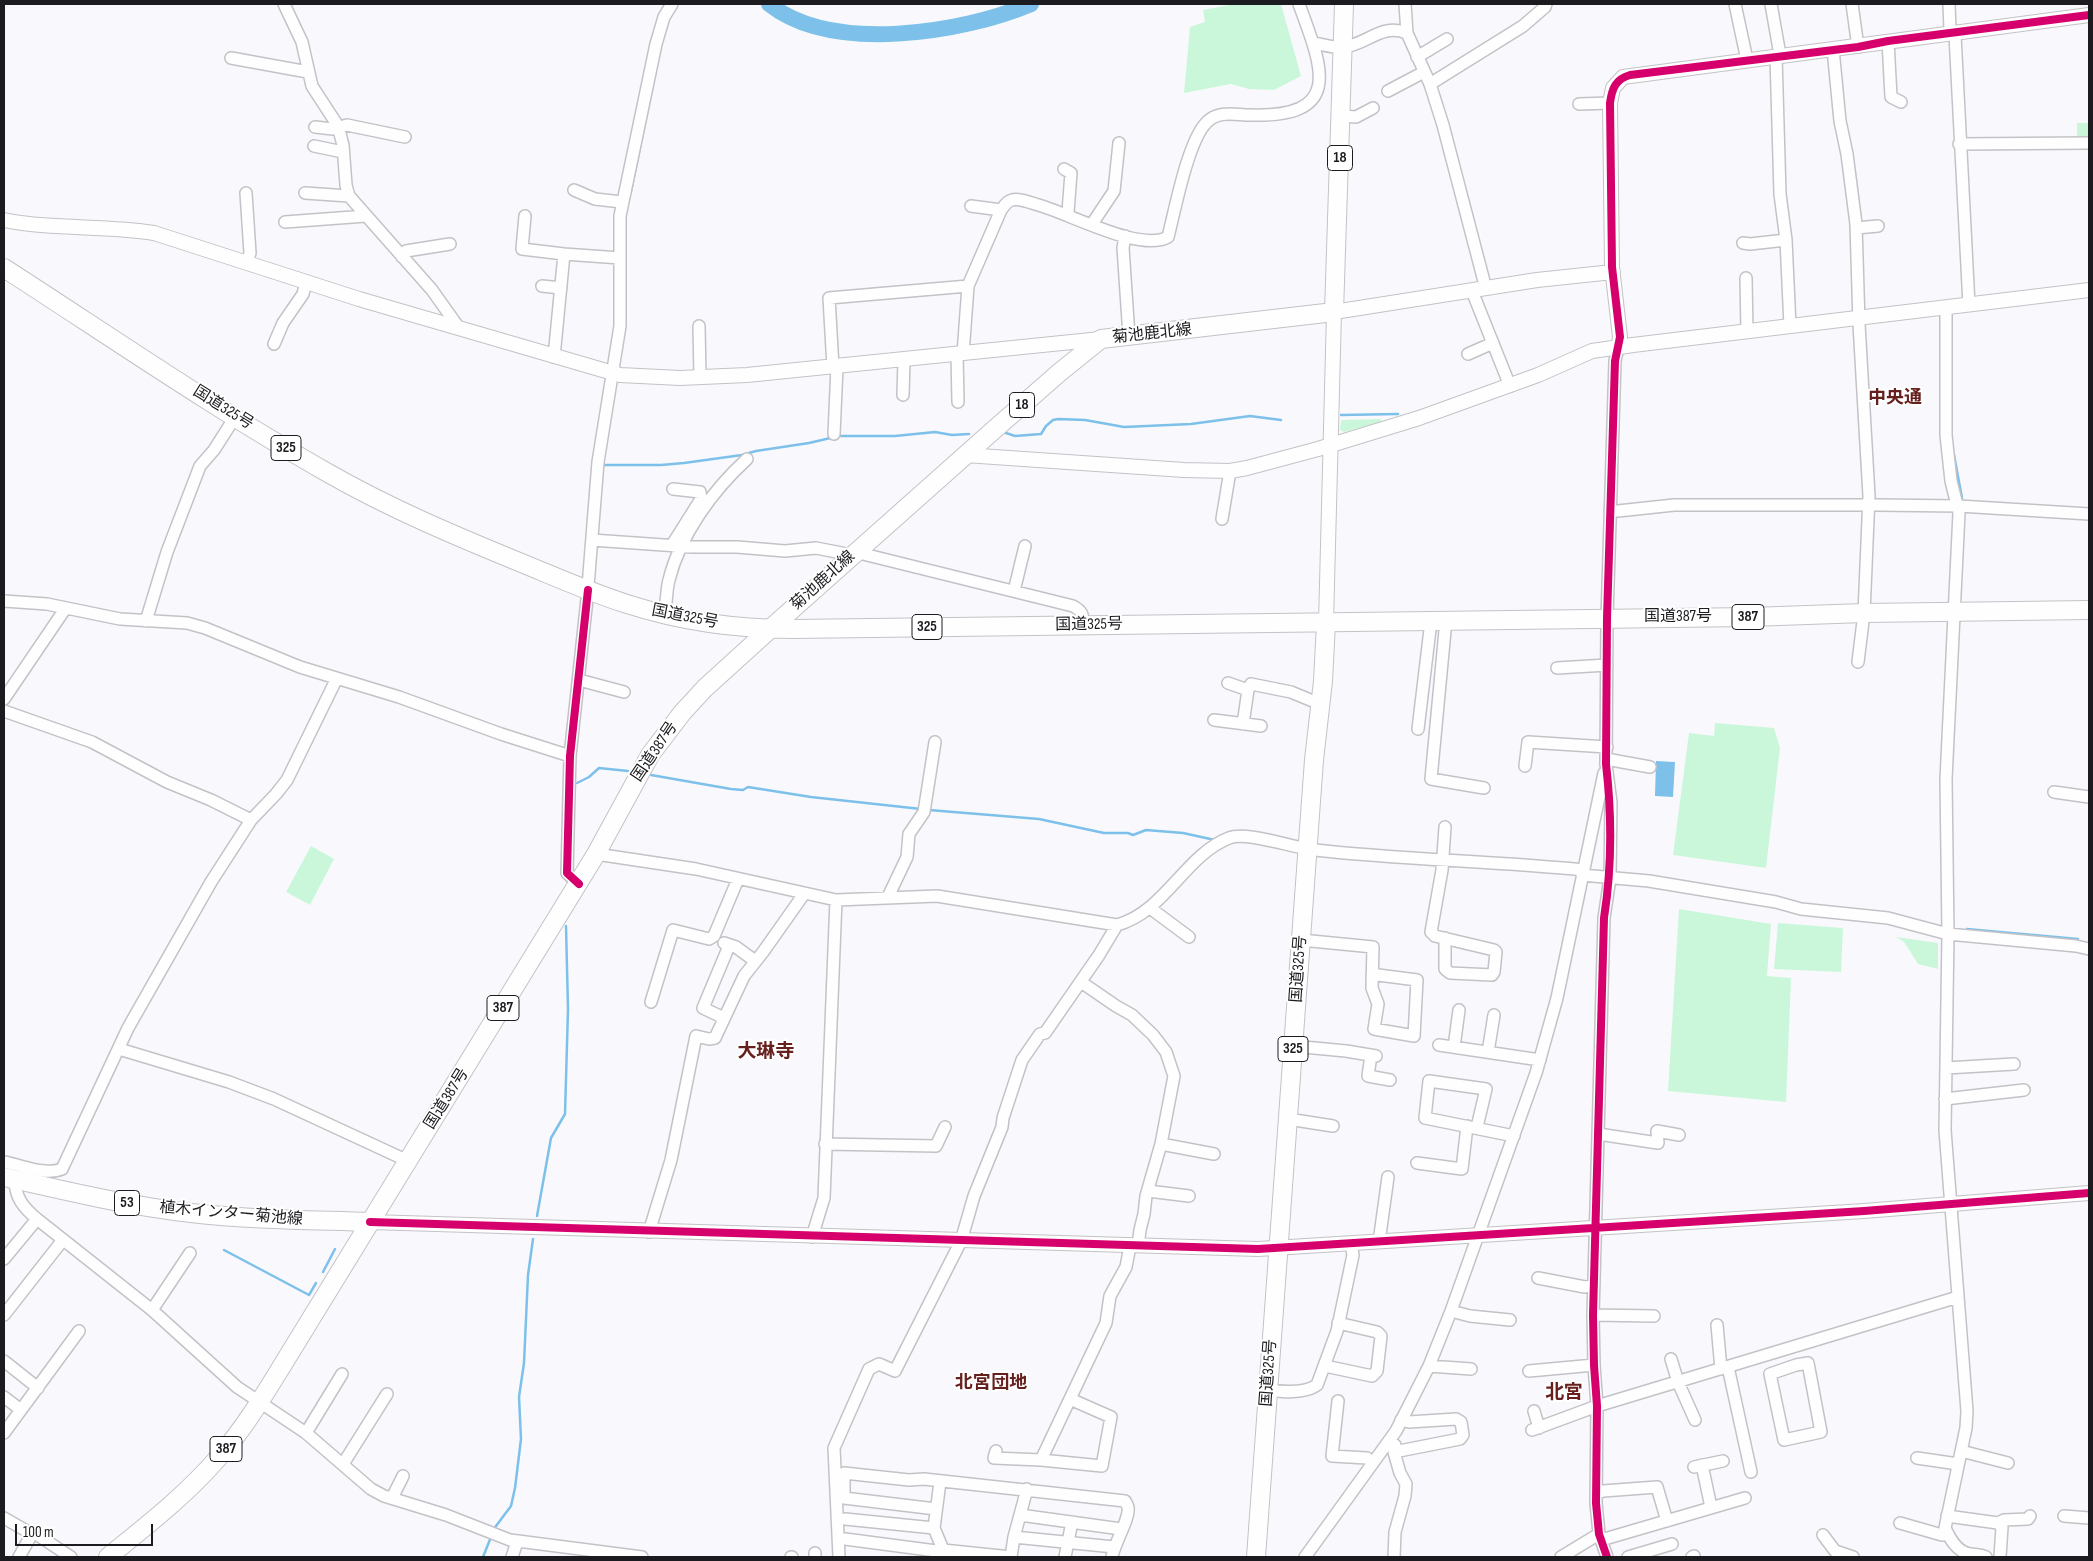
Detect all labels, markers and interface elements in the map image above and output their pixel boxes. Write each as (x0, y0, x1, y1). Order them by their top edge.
road number: 18 (1328, 146, 1352, 170)
street label: 菊池鹿北線 (1111, 320, 1193, 348)
street label: 国道325号 (189, 382, 257, 434)
district label: 中央通 (1868, 387, 1922, 409)
road number: 18 (1010, 392, 1034, 418)
road number: 325 (271, 436, 301, 460)
street label: 菊池鹿北線 (787, 547, 859, 615)
street label: 国道325号 (650, 601, 720, 633)
road number: 387 (1732, 604, 1764, 630)
street label: 国道387号 (1644, 607, 1712, 627)
road number: 325 (912, 614, 942, 640)
street label: 国道325号 (1055, 615, 1123, 635)
street label: 国道387号 (628, 718, 682, 786)
street label: 国道325号 (1287, 935, 1311, 1003)
road number: 387 (487, 996, 519, 1020)
road number: 325 (1278, 1036, 1308, 1062)
district label: 大琳寺 (738, 1041, 794, 1063)
street label: 国道387号 (421, 1065, 473, 1133)
road number: 53 (114, 1190, 140, 1216)
street label: 植木インター菊池線 (158, 1198, 304, 1230)
street label: 国道325号 (1257, 1339, 1281, 1407)
district label: 北宮団地 (955, 1372, 1027, 1394)
district label: 北宮 (1545, 1382, 1583, 1404)
road number: 387 (210, 1436, 242, 1462)
scale bar (18, 1514, 155, 1546)
text: 100 m (23, 1523, 54, 1542)

